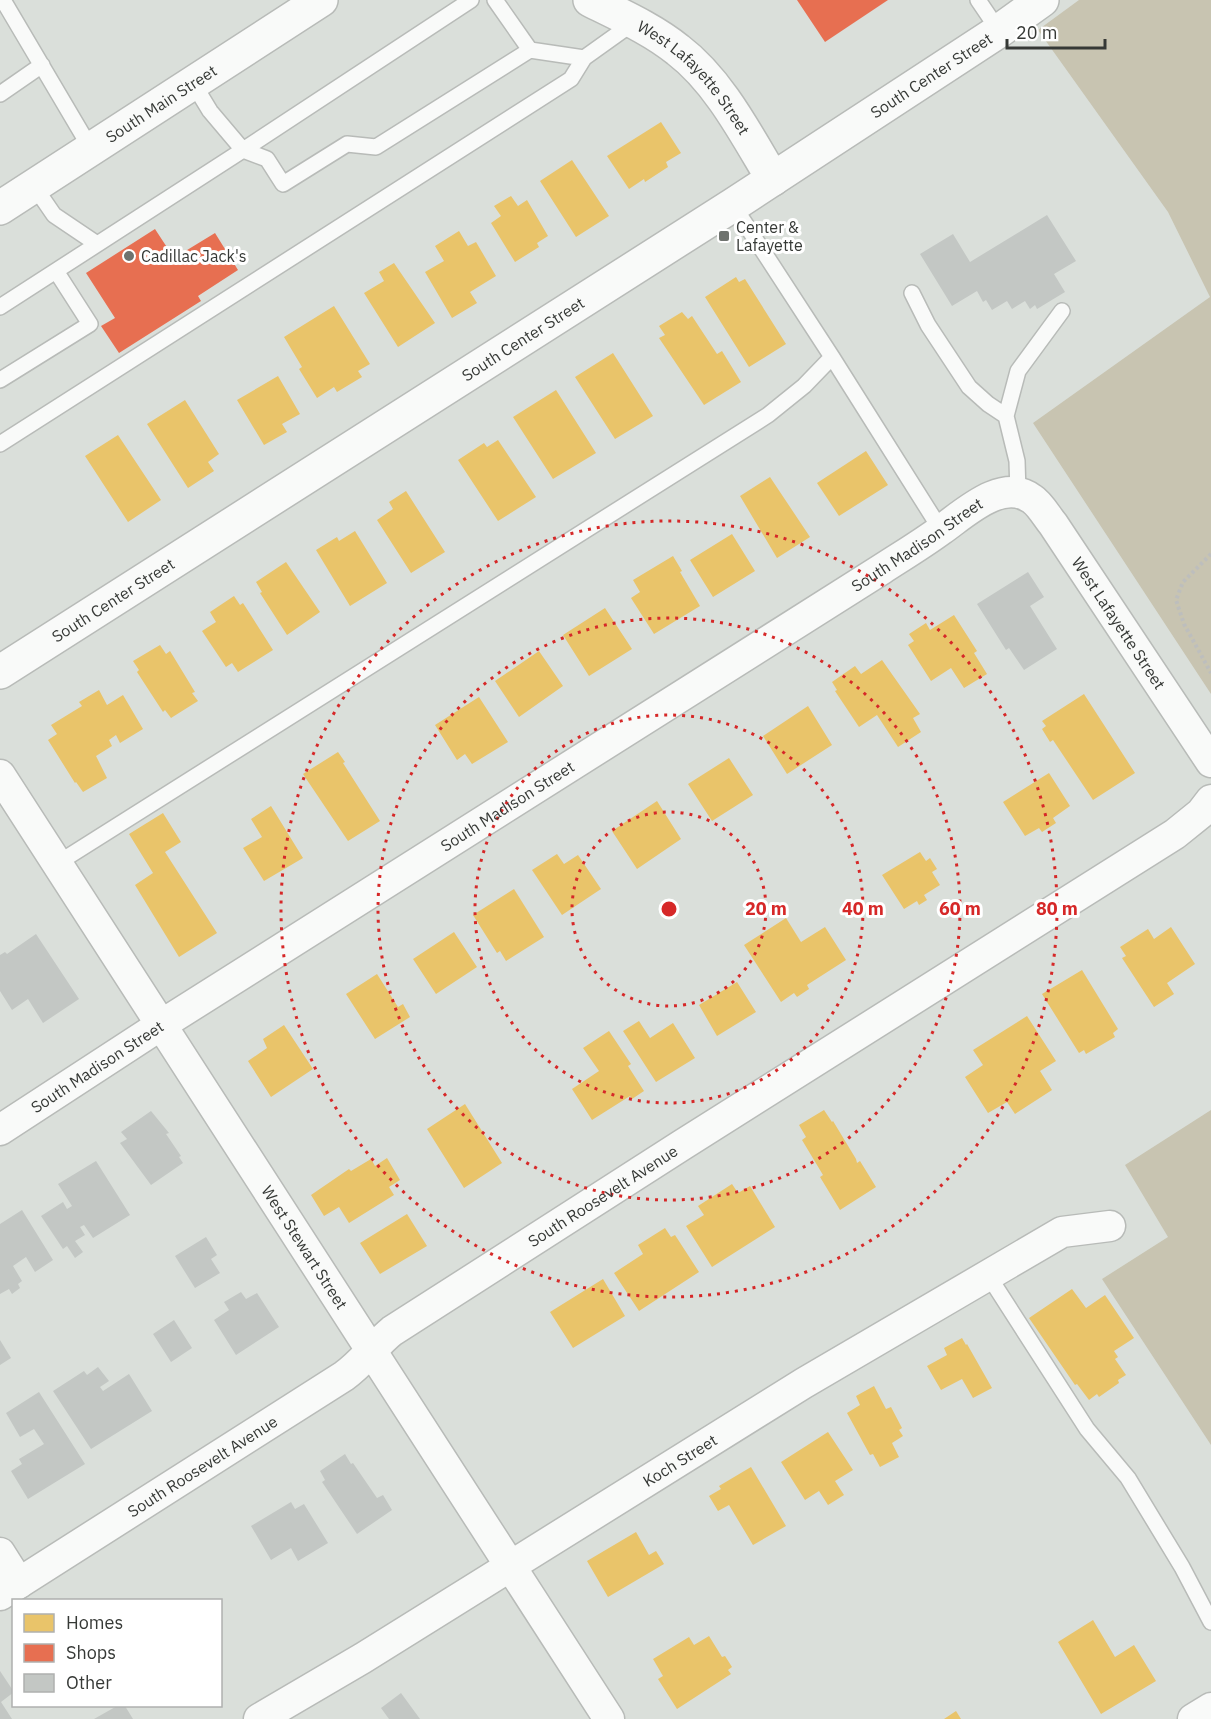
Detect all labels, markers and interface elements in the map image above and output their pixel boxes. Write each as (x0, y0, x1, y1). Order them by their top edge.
scale bar (1007, 12, 1104, 50)
street label: West Lafayette Street (634, 16, 754, 138)
text: 20 m (1016, 21, 1058, 44)
street label: South Center Street (866, 28, 996, 122)
street label: South Main Street (102, 60, 220, 147)
place label: Center & Lafayette (736, 217, 803, 255)
marker: Center & Lafayette (717, 229, 731, 243)
place label: Cadillac Jack's (141, 246, 247, 266)
marker: Cadillac Jack's (122, 249, 136, 263)
street label: South Center Street (458, 292, 588, 385)
street label: South Madison Street (848, 493, 986, 596)
street label: West Lafayette Street (1068, 553, 1170, 693)
street label: South Center Street (48, 554, 178, 646)
street label: South Madison Street (437, 756, 578, 856)
text: 20 m (745, 897, 787, 920)
text: 40 m (842, 897, 884, 920)
text: 60 m (939, 897, 981, 920)
text: 80 m (1036, 897, 1078, 920)
centre of rings (659, 899, 679, 919)
street label: South Madison Street (27, 1016, 167, 1117)
street label: South Roosevelt Avenue (524, 1140, 682, 1251)
street label: West Stewart Street (257, 1182, 352, 1313)
street label: South Roosevelt Avenue (124, 1411, 281, 1521)
street label: Koch Street (639, 1430, 721, 1491)
legend (12, 1599, 222, 1707)
text: Homes (66, 1611, 123, 1634)
text: Shops (66, 1641, 116, 1664)
text: Other (66, 1671, 112, 1694)

